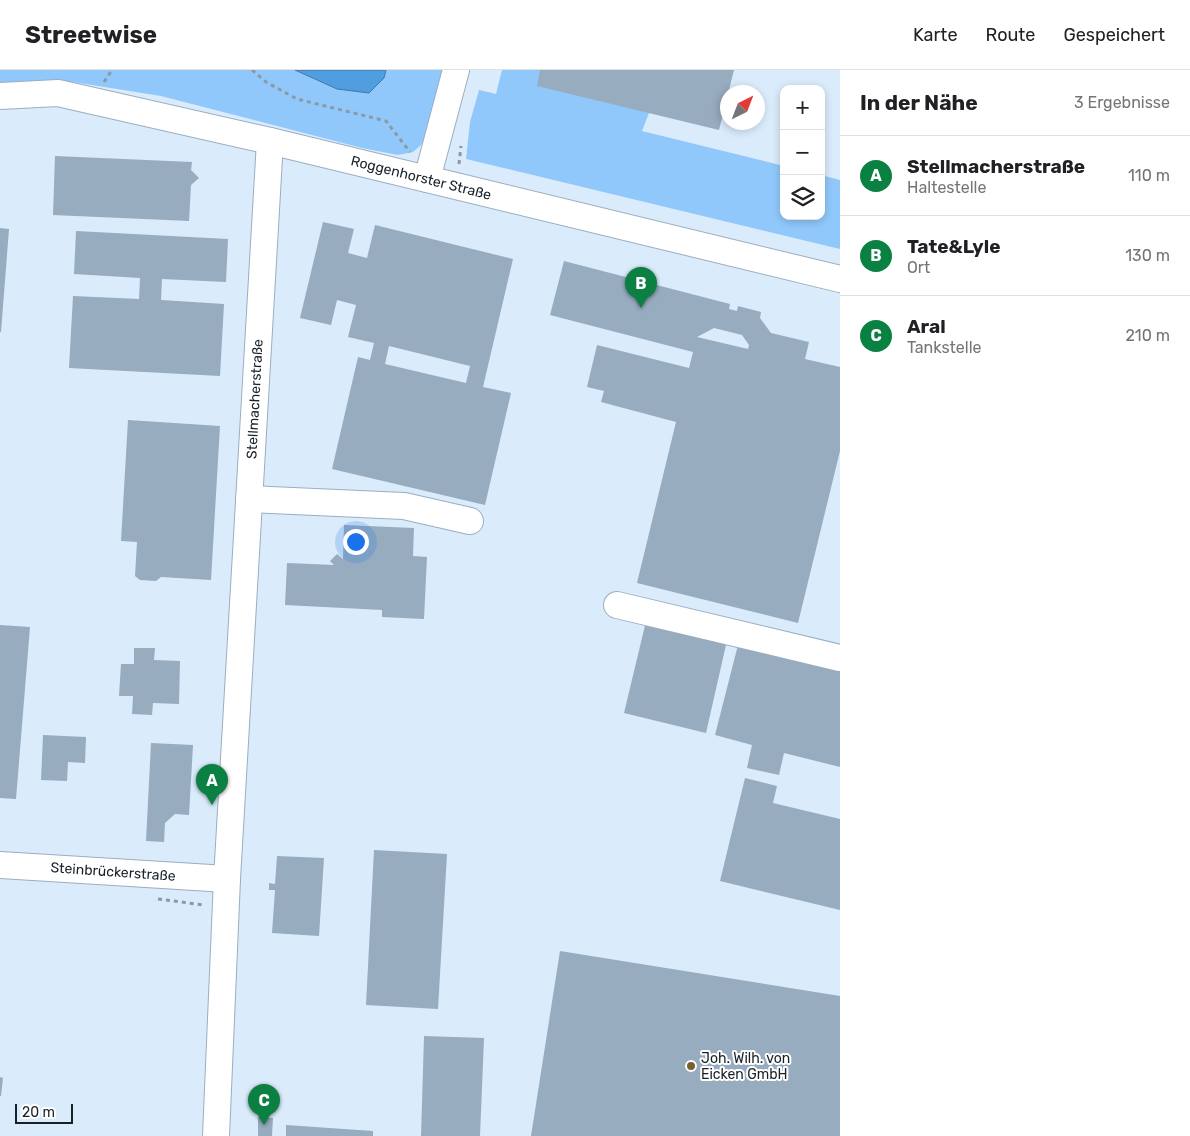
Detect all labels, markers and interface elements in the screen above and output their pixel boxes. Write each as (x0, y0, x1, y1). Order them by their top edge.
text: Streetwise (25, 21, 157, 49)
text: Karte (913, 24, 957, 46)
text: Route (985, 24, 1035, 46)
text: Gespeichert (1063, 24, 1165, 46)
north arrow (720, 85, 765, 130)
map controls (780, 85, 825, 220)
button: + (780, 85, 825, 130)
text: In der Nähe (860, 90, 978, 115)
text: 3 Ergebnisse (1074, 93, 1170, 112)
button: − (780, 130, 825, 175)
street label: Roggenhorster Straße (349, 152, 493, 204)
text: Stellmacherstraße (907, 155, 1085, 178)
text: A (870, 166, 882, 185)
text: 110 m (1128, 166, 1170, 185)
button: layers (780, 175, 825, 220)
text: Haltestelle (907, 178, 986, 197)
text: Tate&Lyle (907, 235, 1000, 258)
text: B (870, 246, 882, 265)
text: 130 m (1125, 246, 1170, 265)
text: Ort (907, 258, 930, 277)
pin: B (625, 267, 657, 308)
text: Aral (907, 315, 946, 338)
text: C (870, 326, 882, 345)
text: 210 m (1125, 326, 1170, 345)
street label: Stellmacherstraße (243, 338, 267, 459)
text: Tankstelle (907, 338, 982, 357)
your location (343, 529, 369, 555)
pin: A (196, 764, 228, 805)
street label: Steinbrückerstraße (50, 859, 176, 885)
place label: Joh. Wilh. von Eicken GmbH (701, 1050, 790, 1083)
marker: Joh. Wilh. von Eicken GmbH (685, 1060, 697, 1072)
pin: C (248, 1084, 280, 1125)
scale bar (15, 1101, 72, 1124)
text: 20 m (22, 1104, 55, 1121)

